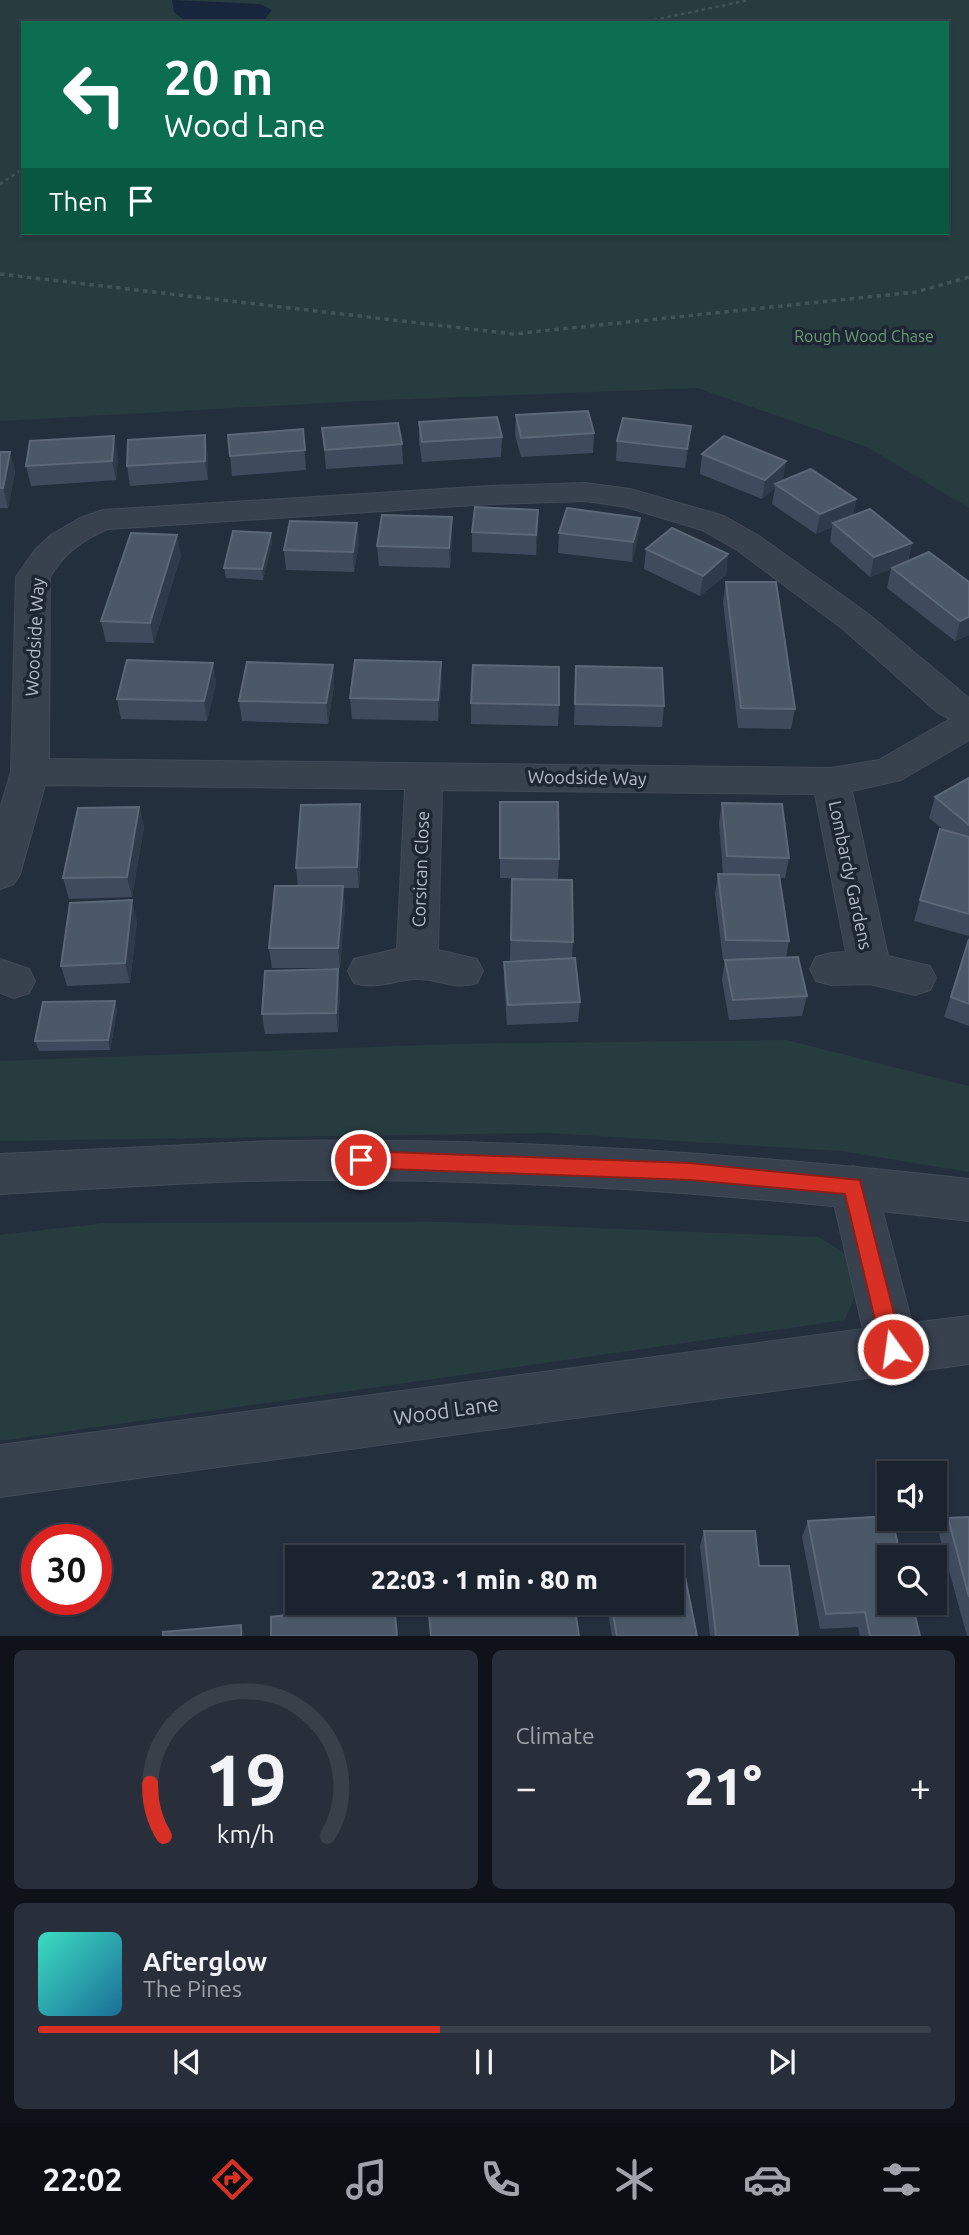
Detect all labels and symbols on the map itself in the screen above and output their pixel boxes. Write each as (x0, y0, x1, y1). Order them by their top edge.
park label: Rough Wood Chase (794, 327, 934, 345)
street label: Woodside Way (21, 577, 47, 697)
street label: Woodside Way (527, 766, 647, 788)
street label: Lombardy Gardens (825, 799, 877, 951)
street label: Corsican Close (408, 810, 432, 928)
pin (331, 1130, 391, 1190)
position arrow (856, 1312, 930, 1386)
street label: Wood Lane (392, 1391, 500, 1429)
speed limit sign: 30 (21, 1524, 112, 1615)

